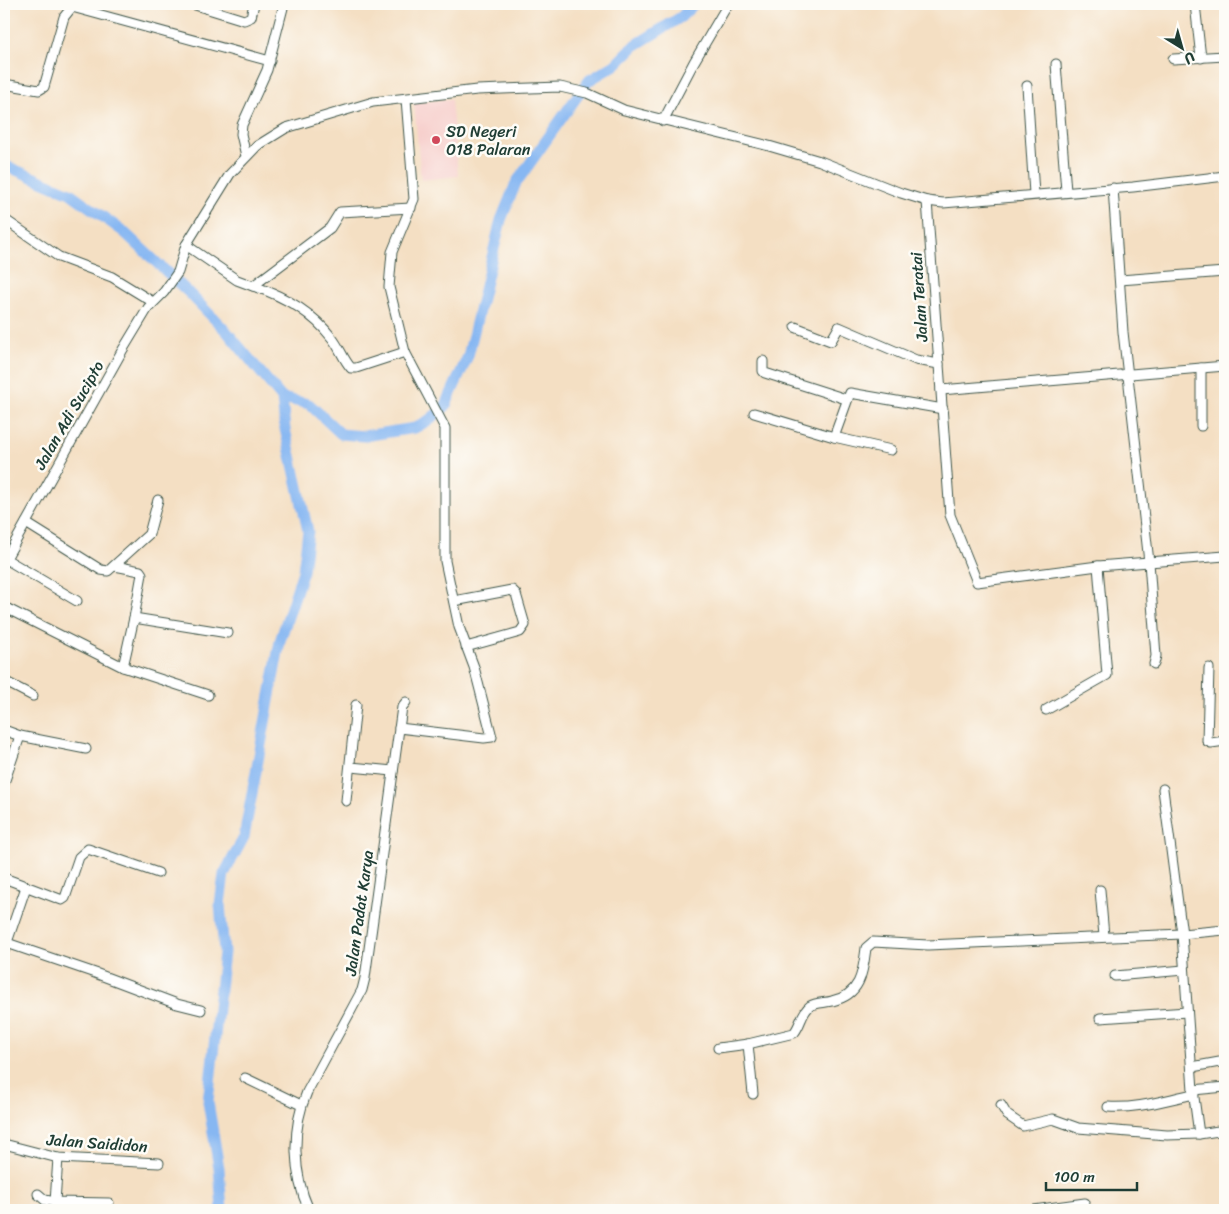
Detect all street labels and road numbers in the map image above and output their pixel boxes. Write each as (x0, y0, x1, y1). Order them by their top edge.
street label: Jalan Teratai (901, 251, 937, 344)
street label: Jalan Adi Sucipto (25, 355, 112, 476)
street label: Jalan Padat Karya (336, 848, 382, 979)
street label: Jalan Saididon (44, 1125, 149, 1161)

